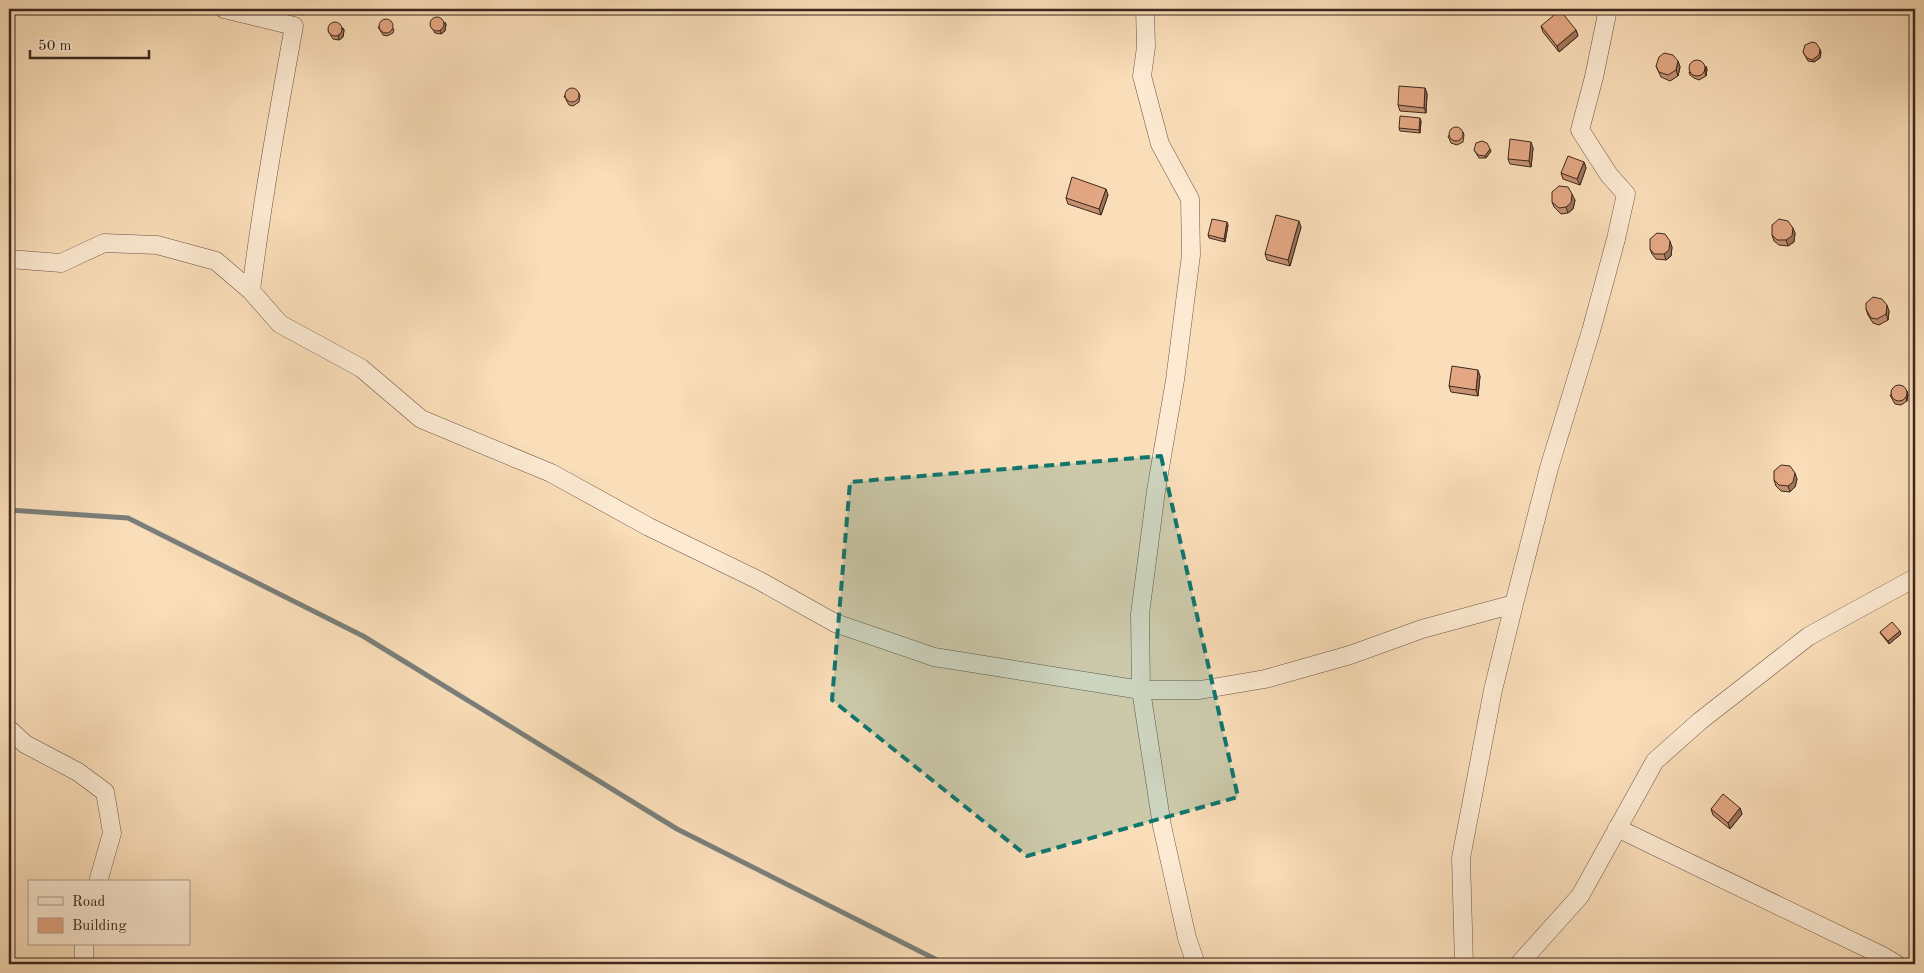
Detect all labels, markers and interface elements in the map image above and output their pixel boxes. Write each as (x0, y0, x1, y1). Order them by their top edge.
scale bar (30, 28, 149, 60)
text: 50 m (38, 39, 72, 54)
legend (28, 880, 190, 946)
text: Road (72, 895, 106, 910)
text: Building (72, 919, 127, 934)

